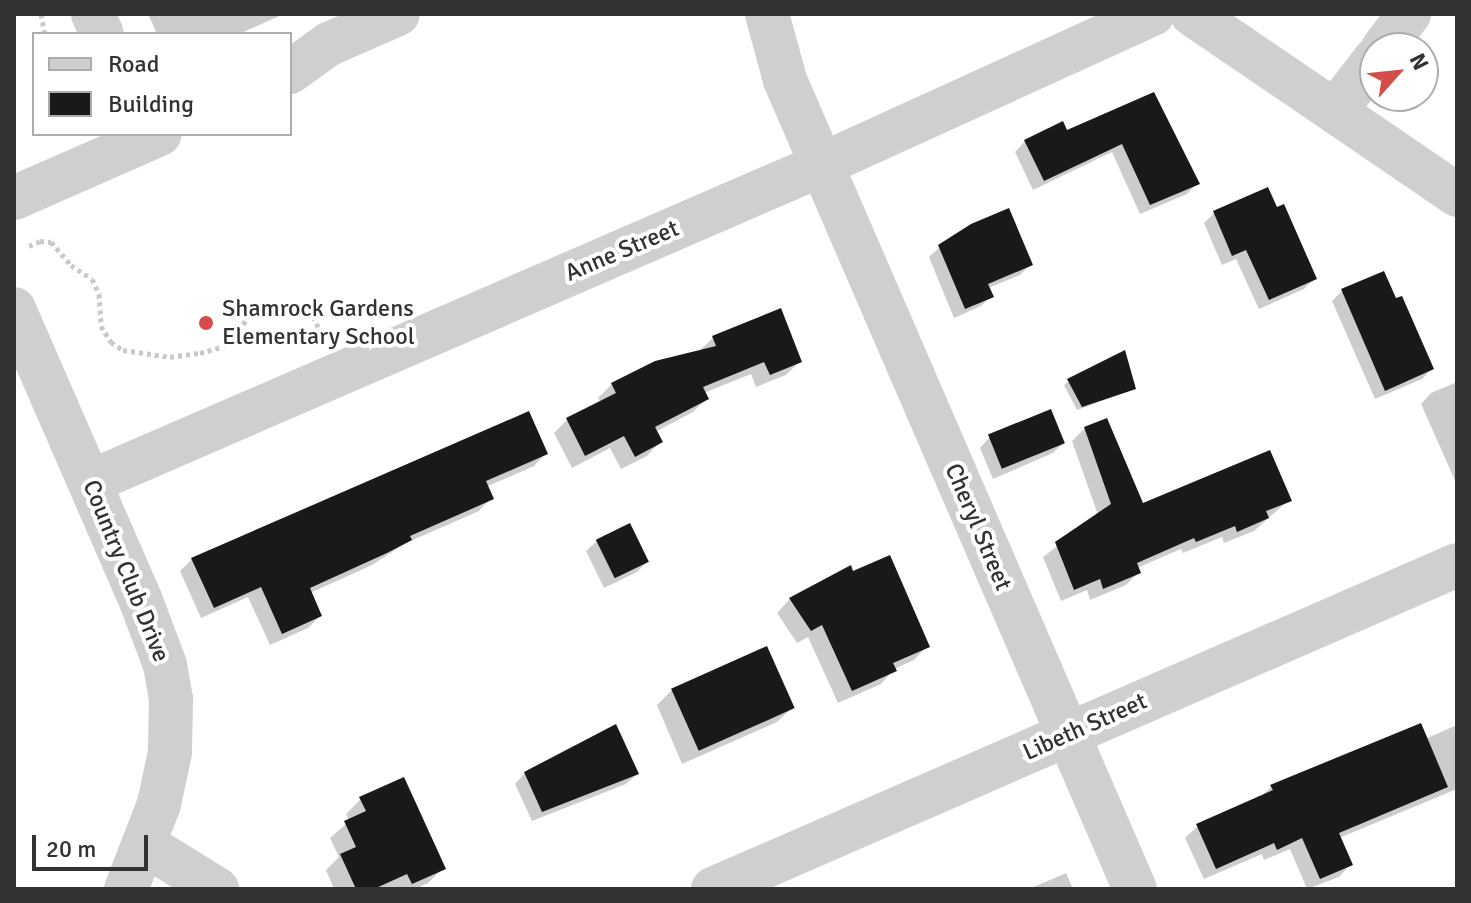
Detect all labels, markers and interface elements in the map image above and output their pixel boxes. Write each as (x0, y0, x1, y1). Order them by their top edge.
legend (32, 32, 292, 136)
north arrow (1359, 32, 1439, 112)
text: Road (108, 49, 159, 79)
text: N (1404, 49, 1435, 75)
text: Building (108, 89, 194, 119)
street label: Anne Street (561, 214, 683, 288)
place label: Shamrock Gardens Elementary School (222, 295, 415, 351)
marker: Shamrock Gardens Elementary School (197, 314, 215, 332)
street label: Cheryl Street (938, 459, 1018, 595)
street label: Country Club Drive (76, 476, 176, 666)
street label: Libeth Street (1019, 687, 1151, 767)
scale bar (36, 819, 152, 869)
text: 20 m (46, 834, 96, 864)

